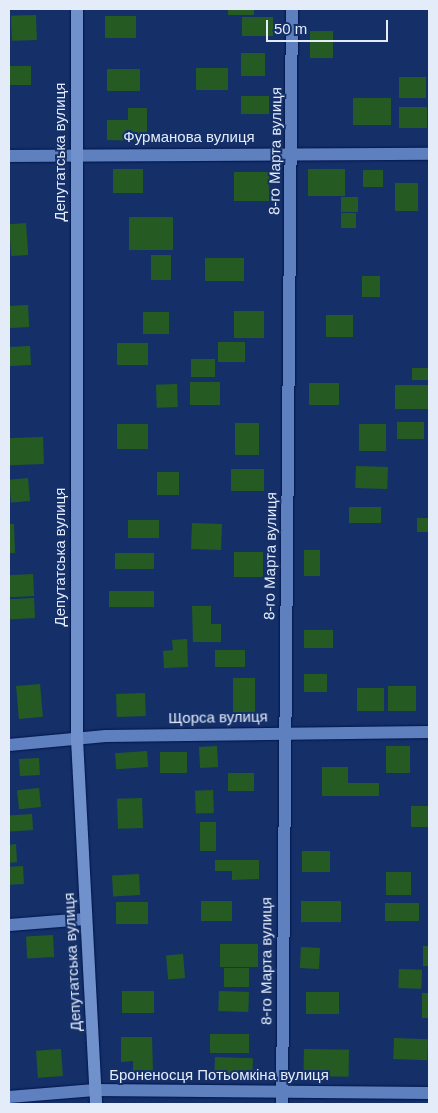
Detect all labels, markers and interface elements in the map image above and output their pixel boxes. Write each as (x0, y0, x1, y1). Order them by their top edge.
scale bar (268, 10, 390, 42)
text: 50 m (274, 20, 307, 37)
street label: Депутатська вулиця (51, 83, 69, 221)
street label: 8-го Марта вулиця (265, 87, 285, 215)
street label: Фурманова вулиця (123, 128, 255, 146)
street label: Депутатська вулиця (51, 488, 69, 626)
street label: 8-го Марта вулиця (260, 492, 280, 620)
street label: Щорса вулиця (168, 707, 268, 727)
street label: Депутатська вулиця (59, 892, 85, 1032)
street label: 8-го Марта вулиця (257, 897, 275, 1025)
street label: Броненосця Потьомкіна вулиця (109, 1066, 329, 1084)

